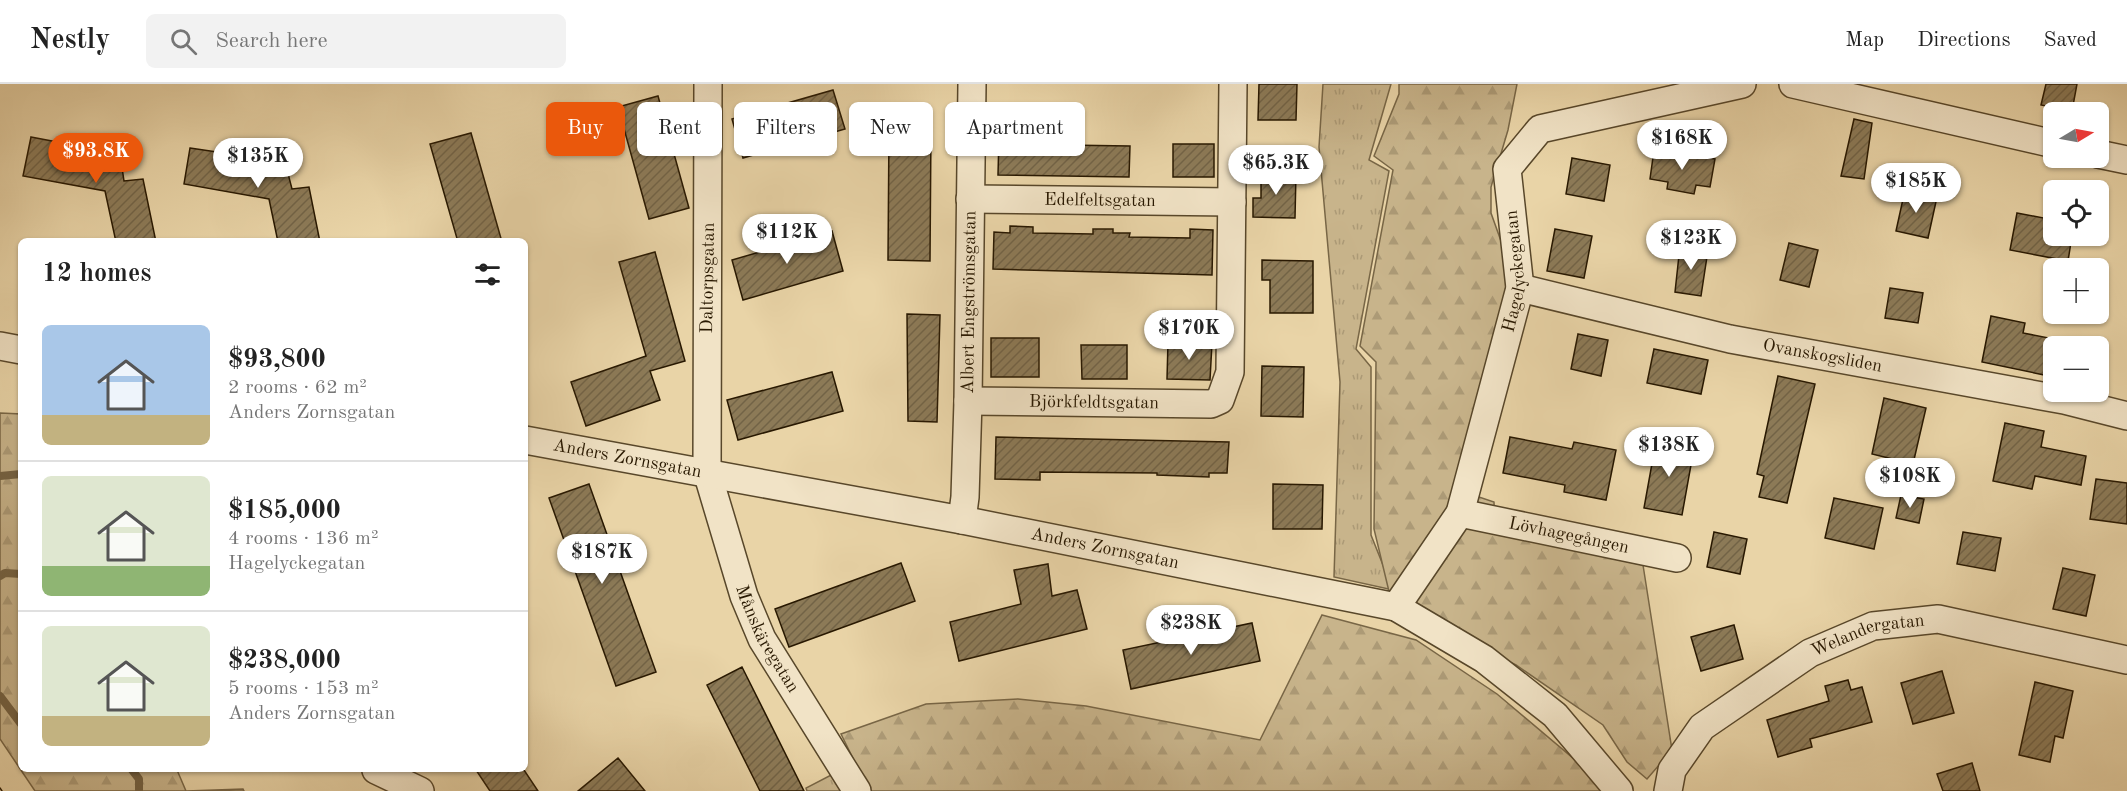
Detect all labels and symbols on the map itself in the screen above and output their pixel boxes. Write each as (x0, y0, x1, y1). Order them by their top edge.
north arrow (2043, 102, 2109, 168)
pin: $168K (1640, 120, 1724, 171)
pin: $93.8K (47, 133, 145, 184)
pin: $135K (216, 138, 300, 189)
pin: $65.3K (1227, 145, 1325, 196)
pin: $185K (1874, 163, 1958, 214)
street label: Edelfeltsgatan (1044, 191, 1156, 210)
street label: Hagelyckegatan (1500, 209, 1529, 334)
street label: Albert Engströmsgatan (959, 210, 979, 394)
pin: $112K (745, 214, 829, 265)
pin: $123K (1649, 220, 1733, 271)
street label: Daltorpsgatan (698, 222, 718, 334)
pin: $170K (1147, 310, 1231, 361)
street label: Ovanskogsliden (1761, 336, 1884, 376)
street label: Björkfeldtsgatan (1029, 393, 1159, 412)
pin: $138K (1627, 427, 1711, 478)
street label: Anders Zornsgatan (552, 436, 703, 481)
pin: $108K (1868, 458, 1952, 509)
street label: Lövhagegången (1507, 514, 1631, 557)
street label: Anders Zornsgatan (1029, 525, 1181, 572)
pin: $187K (560, 534, 644, 585)
street label: Månskäregatan (732, 583, 802, 696)
pin: $238K (1149, 605, 1233, 656)
street label: Welandergatan (1809, 611, 1926, 660)

